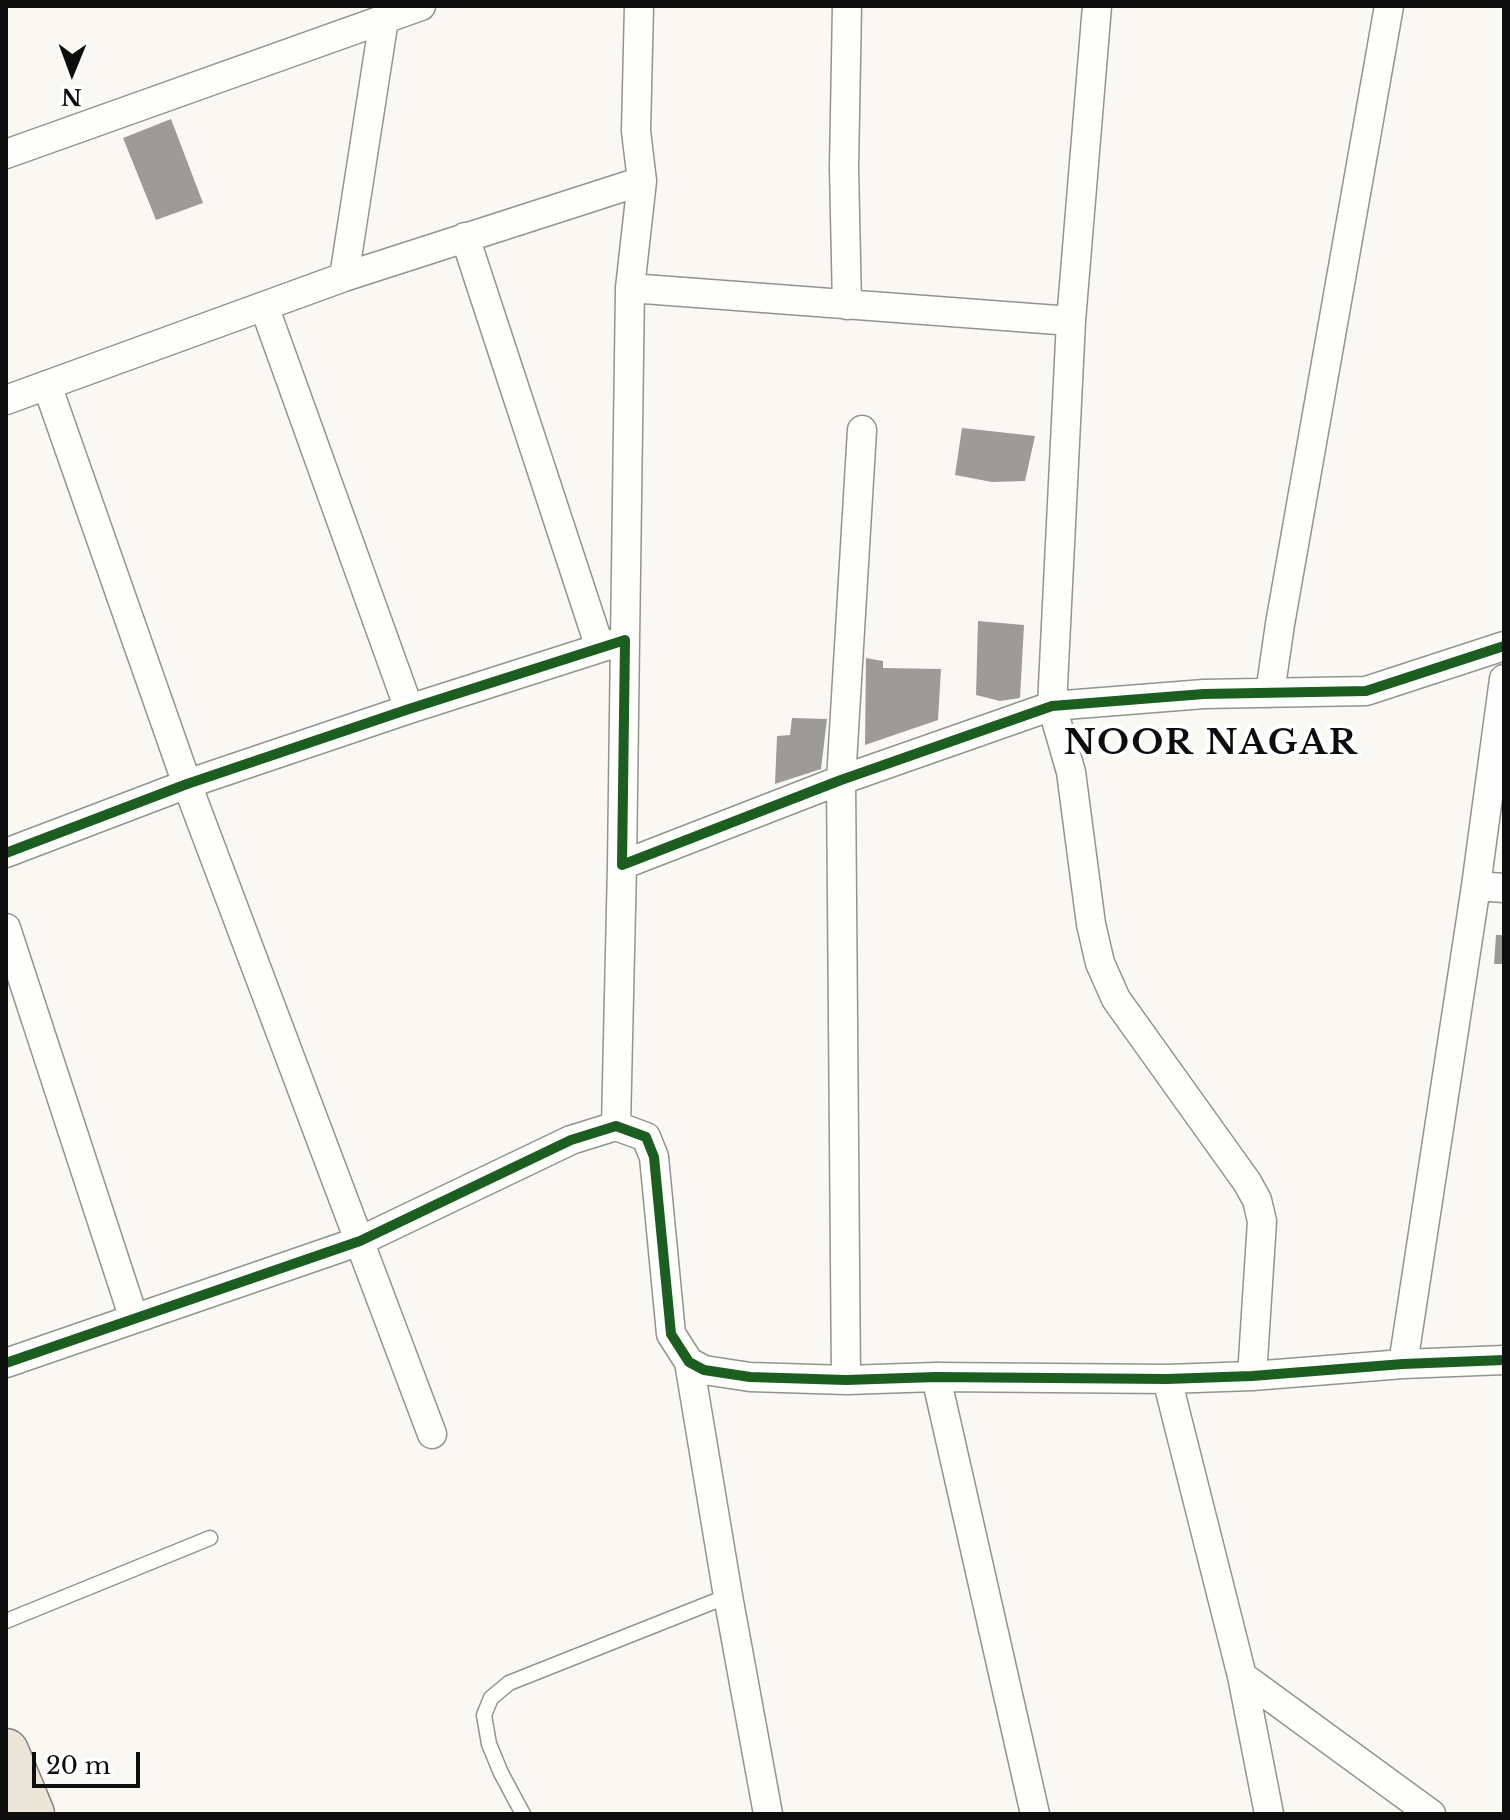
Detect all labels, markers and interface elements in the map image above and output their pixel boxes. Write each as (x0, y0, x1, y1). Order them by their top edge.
north arrow (32, 32, 112, 112)
text: N (61, 83, 82, 110)
district label: NOOR NAGAR (1064, 724, 1358, 764)
scale bar (36, 1736, 144, 1786)
text: 20 m (46, 1751, 111, 1780)

